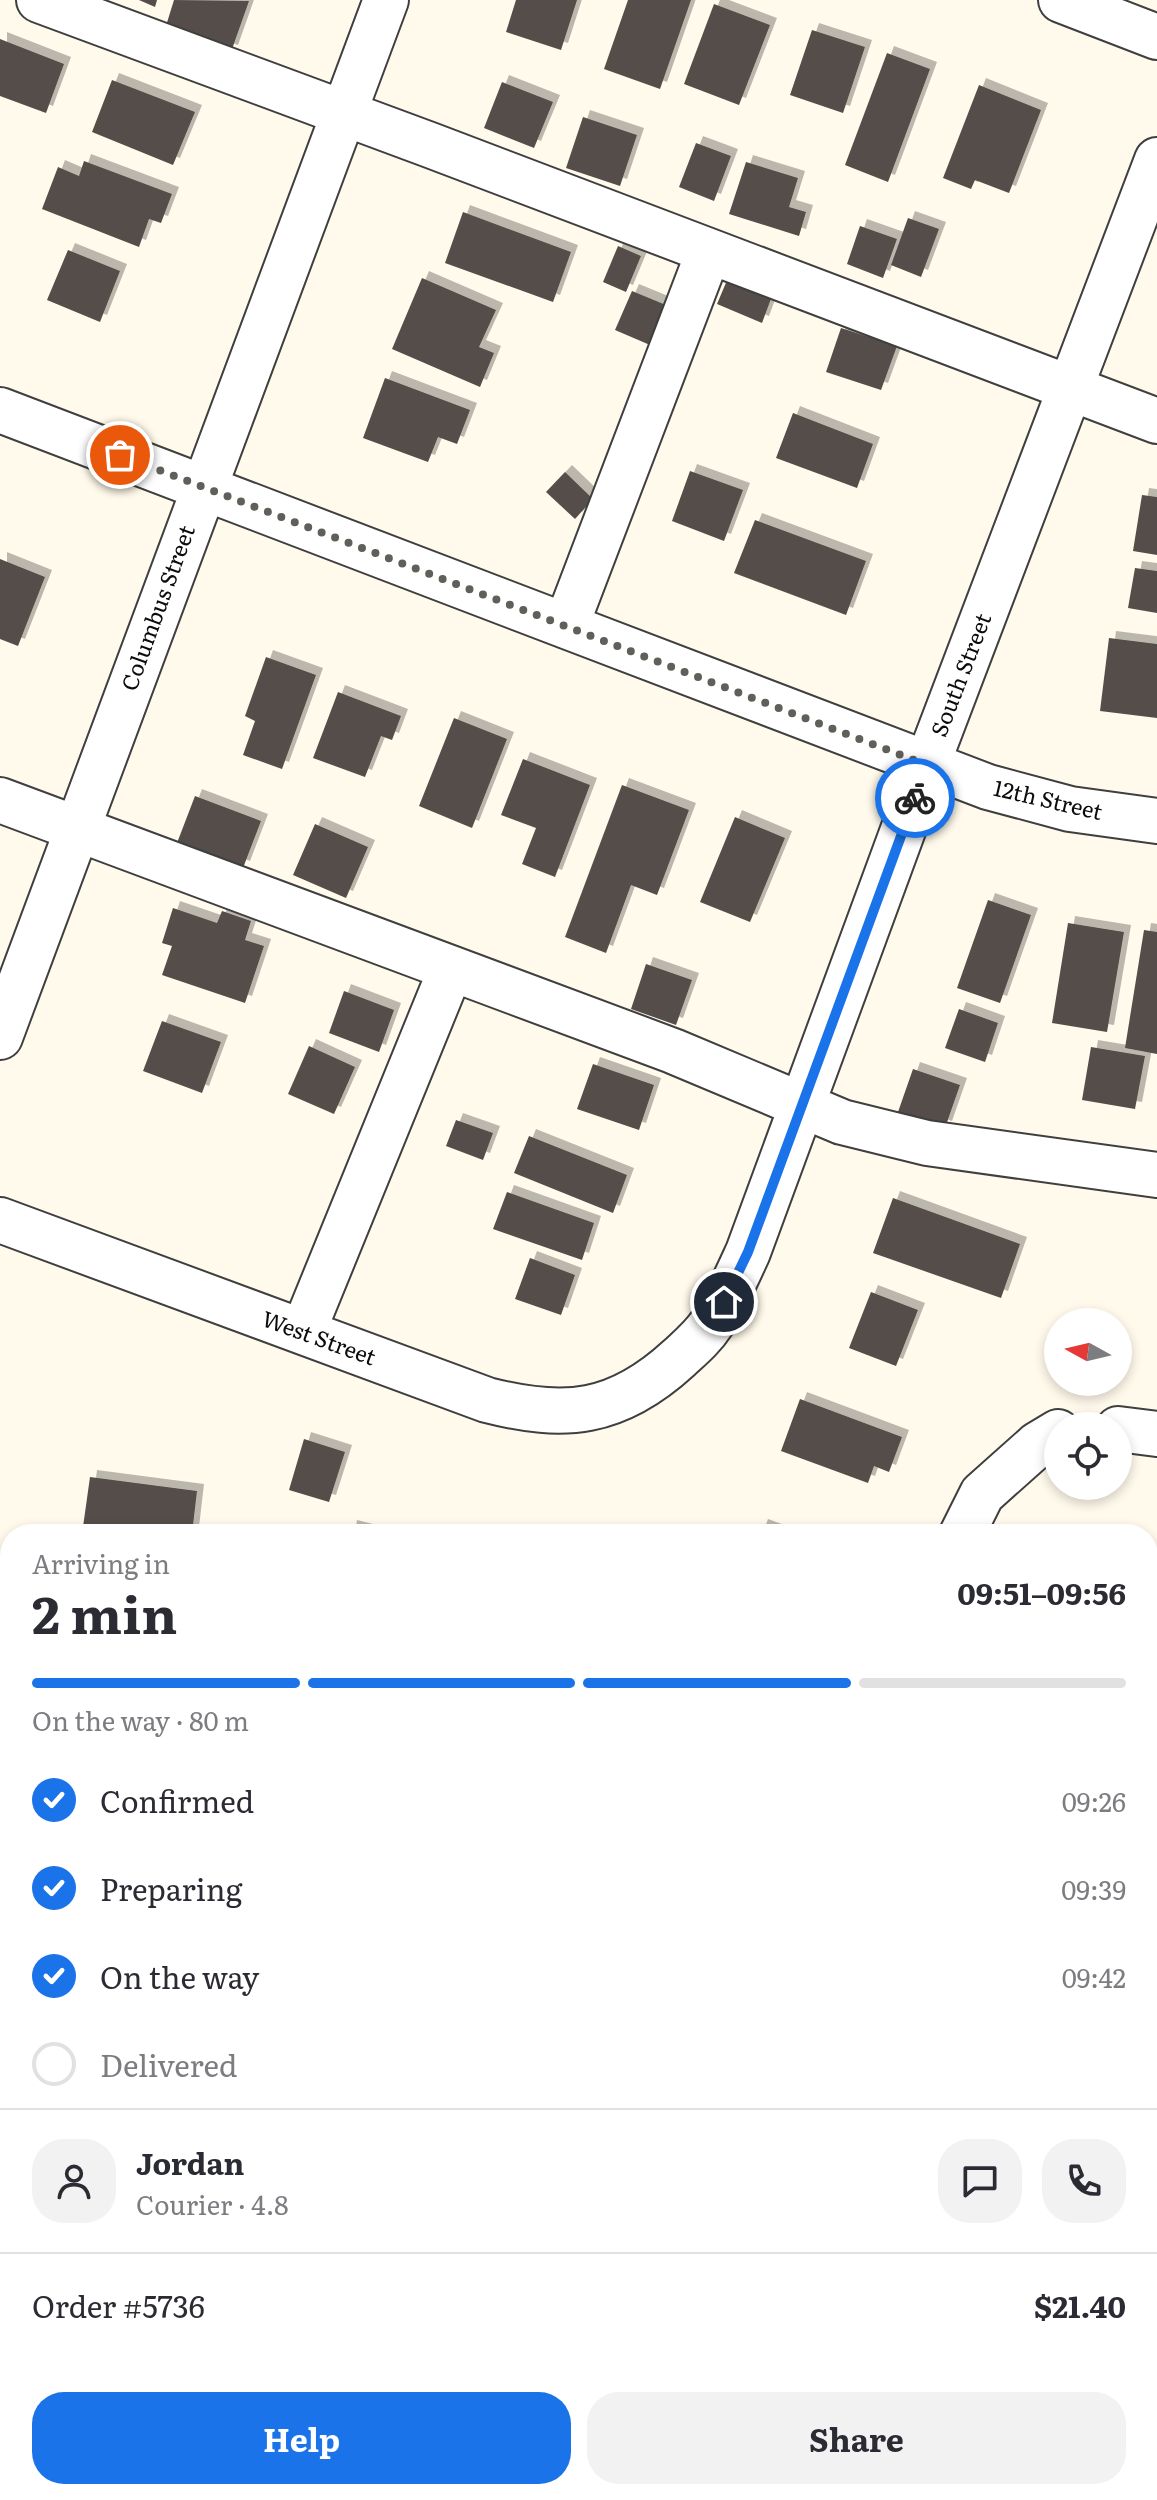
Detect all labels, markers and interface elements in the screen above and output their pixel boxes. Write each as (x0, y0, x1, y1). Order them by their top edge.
pin (86, 421, 154, 489)
icon: bag (98, 433, 142, 477)
street label: Columbus Street (111, 520, 202, 695)
street label: South Street (921, 608, 998, 741)
courier (875, 758, 955, 838)
street label: 12th Street (991, 770, 1106, 827)
icon: bike (893, 776, 937, 820)
pin (690, 1268, 758, 1336)
icon: home (702, 1280, 746, 1324)
street label: West Street (258, 1301, 381, 1372)
north arrow (1044, 1308, 1132, 1396)
map controls (1044, 1308, 1132, 1500)
button: locate (1044, 1412, 1132, 1500)
text: Arriving in (32, 1543, 170, 1582)
text: 09:51–09:56 (957, 1570, 1126, 1614)
text: 2 min (32, 1573, 177, 1650)
text: On the way · 80 m (32, 1700, 249, 1739)
icon: check (32, 1778, 76, 1822)
text: Confirmed (100, 1778, 254, 1822)
text: 09:26 (1062, 1781, 1126, 1820)
icon: check (32, 1866, 76, 1910)
text: Preparing (100, 1866, 242, 1910)
text: 09:39 (1061, 1869, 1126, 1908)
icon: check (32, 1954, 76, 1998)
text: On the way (100, 1954, 259, 1998)
text: 09:42 (1062, 1957, 1126, 1996)
text: Delivered (100, 2042, 237, 2086)
button: person (32, 2139, 116, 2223)
button: chat (938, 2139, 1022, 2223)
button: phone (1042, 2139, 1126, 2223)
text: Jordan (136, 2140, 244, 2184)
text: Courier · 4.8 (136, 2184, 289, 2223)
text: Order #5736 (32, 2283, 205, 2327)
text: $21.40 (1034, 2283, 1126, 2327)
button: Help (32, 2392, 571, 2484)
button: Share (587, 2392, 1126, 2484)

